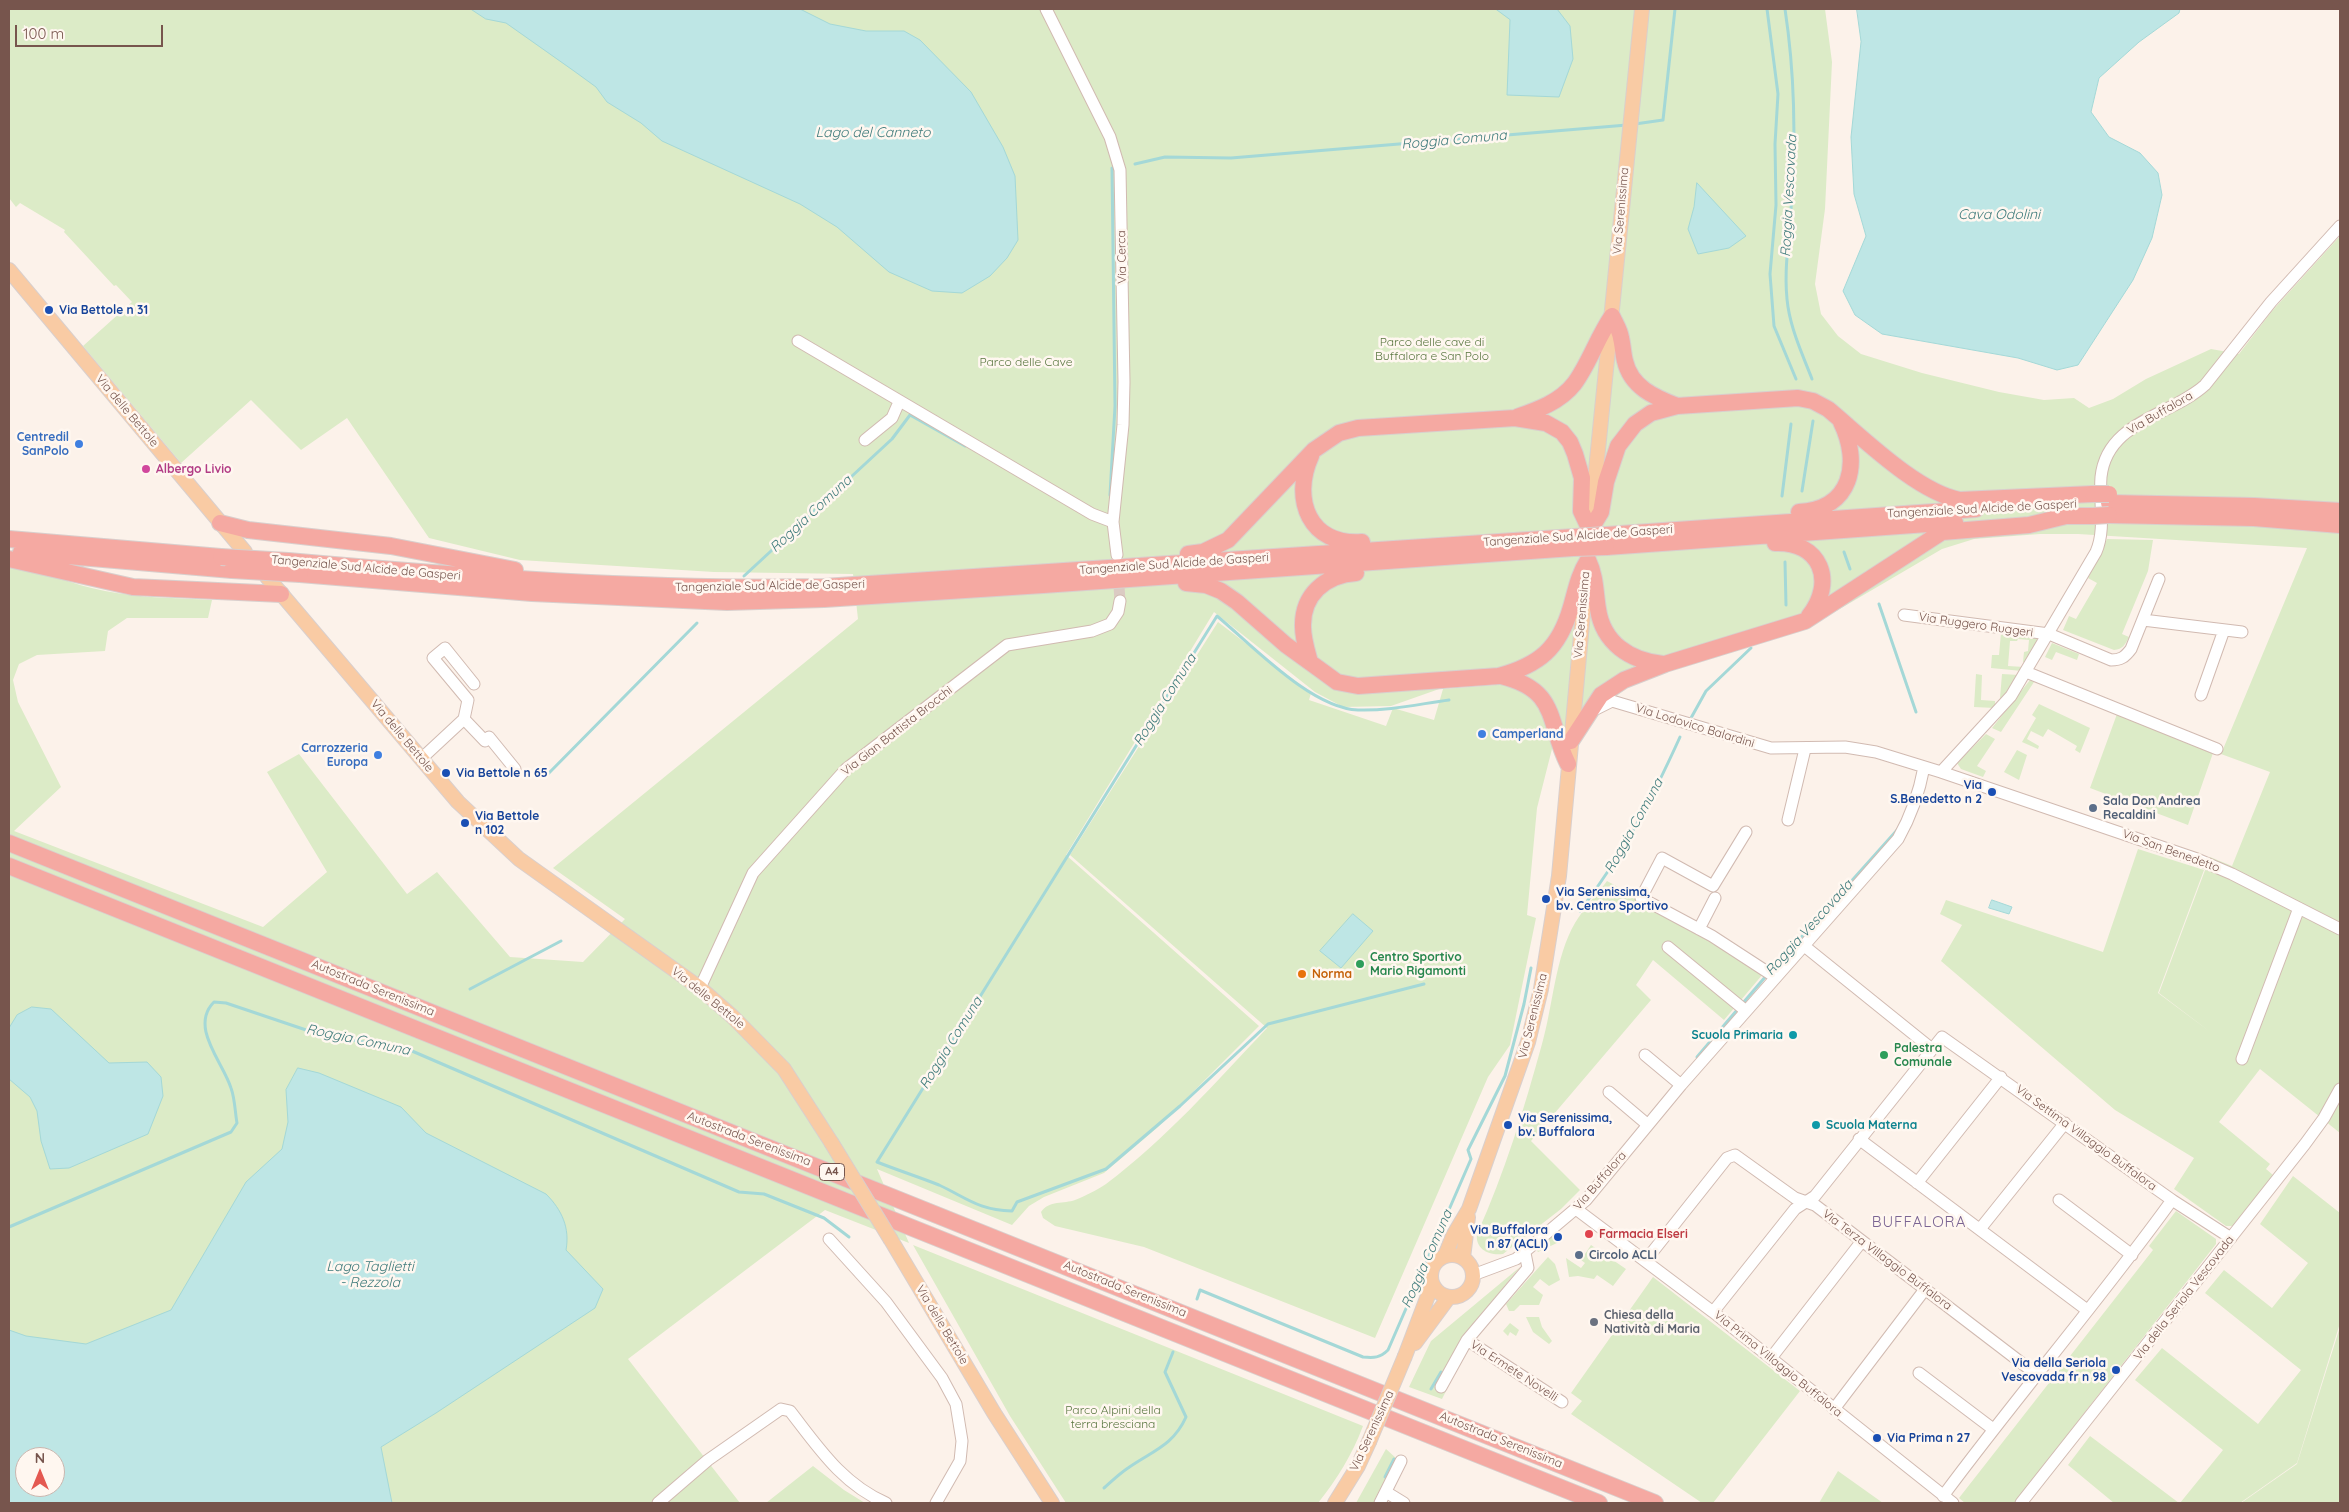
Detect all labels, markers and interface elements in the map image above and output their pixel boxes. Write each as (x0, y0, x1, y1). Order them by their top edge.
scale bar (18, 15, 165, 47)
text: 100 m (23, 24, 64, 43)
water label: Lago del Canneto (816, 125, 930, 141)
water label: Roggia Comuna (1401, 127, 1507, 153)
water label: Roggia Vescovada (1777, 134, 1801, 258)
street label: Via Serenissima (1610, 167, 1632, 255)
water label: Cava Odolini (1958, 207, 2040, 223)
street label: Via Cerca (1114, 230, 1130, 284)
place label: Via Bettole n 31 (59, 303, 148, 317)
marker: Via Bettole n 31 (43, 304, 55, 316)
park label: Parco delle cave di Buffalora e San Polo (1375, 335, 1489, 363)
park label: Parco delle Cave (980, 355, 1072, 369)
street label: Via delle Bettole (93, 372, 161, 450)
street label: Via Buffalora (2125, 388, 2195, 438)
place label: Centredil SanPolo (17, 430, 69, 458)
marker: Centredil SanPolo (73, 438, 85, 450)
place label: Albergo Livio (156, 462, 231, 476)
marker: Albergo Livio (140, 463, 152, 475)
water label: Roggia Comuna (767, 472, 855, 556)
street label: Tangenziale Sud Alcide de Gasperi (1887, 497, 2077, 521)
street label: Tangenziale Sud Alcide de Gasperi (1483, 522, 1673, 550)
street label: Tangenziale Sud Alcide de Gasperi (1079, 550, 1269, 578)
street label: Tangenziale Sud Alcide de Gasperi (271, 553, 461, 583)
street label: Via Serenissima (1571, 571, 1593, 659)
street label: Tangenziale Sud Alcide de Gasperi (675, 577, 865, 595)
street label: Via Ruggero Ruggeri (1918, 610, 2034, 640)
water label: Roggia Comuna (1130, 651, 1200, 749)
street label: Via Gian Battista Brocchi (839, 683, 955, 779)
street label: Via delle Bettole (368, 697, 436, 775)
street label: Via Lodovico Balardini (1634, 701, 1756, 751)
place label: Camperland (1492, 727, 1563, 741)
marker: Camperland (1476, 728, 1488, 740)
place label: Carrozzeria Europa (301, 741, 368, 769)
marker: Carrozzeria Europa (372, 749, 384, 761)
place label: Via Bettole n 65 (456, 766, 548, 780)
marker: Via Bettole n 65 (440, 767, 452, 779)
water label: Roggia Comuna (1601, 776, 1667, 876)
place label: Via S.Benedetto n 2 (1890, 778, 1982, 806)
marker: Via S.Benedetto n 2 (1986, 786, 1998, 798)
place label: Sala Don Andrea Recaldini (2103, 794, 2200, 822)
marker: Sala Don Andrea Recaldini (2087, 802, 2099, 814)
place label: Via Bettole n 102 (475, 809, 539, 837)
marker: Via Bettole n 102 (459, 817, 471, 829)
street label: Via San Benedetto (2120, 827, 2222, 875)
water label: Roggia Vescovada (1762, 877, 1856, 979)
place label: Via Serenissima, bv. Centro Sportivo (1556, 885, 1668, 913)
marker: Via Serenissima, bv. Centro Sportivo (1540, 893, 1552, 905)
place label: Centro Sportivo Mario Rigamonti (1370, 950, 1466, 978)
street label: Autostrada Serenissima (309, 957, 437, 1019)
marker: Centro Sportivo Mario Rigamonti (1354, 958, 1366, 970)
street label: Via delle Bettole (669, 964, 747, 1032)
place label: Norma (1312, 967, 1352, 981)
marker: Norma (1296, 968, 1308, 980)
street label: Via Serenissima (1515, 972, 1551, 1060)
water label: Roggia Comuna (916, 994, 986, 1092)
water label: Roggia Comuna (305, 1021, 411, 1059)
place label: Scuola Primaria (1691, 1028, 1783, 1042)
marker: Scuola Primaria (1787, 1029, 1799, 1041)
place label: Palestra Comunale (1894, 1041, 1952, 1069)
marker: Palestra Comunale (1878, 1049, 1890, 1061)
street label: Via Settima Villaggio Buffalora (2013, 1082, 2159, 1194)
street label: Autostrada Serenissima (685, 1109, 813, 1169)
place label: Via Serenissima, bv. Buffalora (1518, 1111, 1612, 1139)
place label: Scuola Materna (1826, 1118, 1917, 1132)
marker: Via Serenissima, bv. Buffalora (1502, 1119, 1514, 1131)
marker: Scuola Materna (1810, 1119, 1822, 1131)
street label: Via Buffalora (1571, 1149, 1629, 1213)
road number: A4 (820, 1164, 844, 1180)
water label: Roggia Comuna (1398, 1207, 1456, 1311)
street label: Via Terza Villaggio Buffalora (1819, 1207, 1955, 1313)
district label: BUFFALORA (1871, 1213, 1967, 1231)
place label: Via Buffalora n 87 (ACLI) (1470, 1223, 1548, 1251)
place label: Farmacia Elseri (1599, 1227, 1688, 1241)
marker: Farmacia Elseri (1583, 1228, 1595, 1240)
marker: Via Buffalora n 87 (ACLI) (1552, 1231, 1564, 1243)
street label: Via della Seriola Vescovada (2131, 1233, 2237, 1363)
place label: Circolo ACLI (1589, 1248, 1657, 1262)
marker: Circolo ACLI (1573, 1249, 1585, 1261)
street label: Autostrada Serenissima (1061, 1258, 1189, 1320)
water label: Lago Taglietti - Rezzola (326, 1259, 414, 1292)
street label: Via delle Bettole (913, 1283, 971, 1367)
place label: Chiesa della Natività di Maria (1604, 1308, 1700, 1336)
street label: Via Prima Villaggio Buffalora (1711, 1308, 1845, 1420)
marker: Chiesa della Natività di Maria (1588, 1316, 1600, 1328)
street label: Via Ermete Novelli (1468, 1337, 1560, 1405)
place label: Via della Seriola Vescovada fr n 98 (2001, 1356, 2106, 1384)
marker: Via della Seriola Vescovada fr n 98 (2110, 1364, 2122, 1376)
street label: Via Serenissima (1347, 1388, 1397, 1474)
park label: Parco Alpini della terra bresciana (1065, 1403, 1161, 1431)
street label: Autostrada Serenissima (1437, 1409, 1565, 1471)
place label: Via Prima n 27 (1887, 1431, 1970, 1445)
marker: Via Prima n 27 (1871, 1432, 1883, 1444)
north arrow (15, 1447, 65, 1497)
text: N (35, 1449, 45, 1467)

